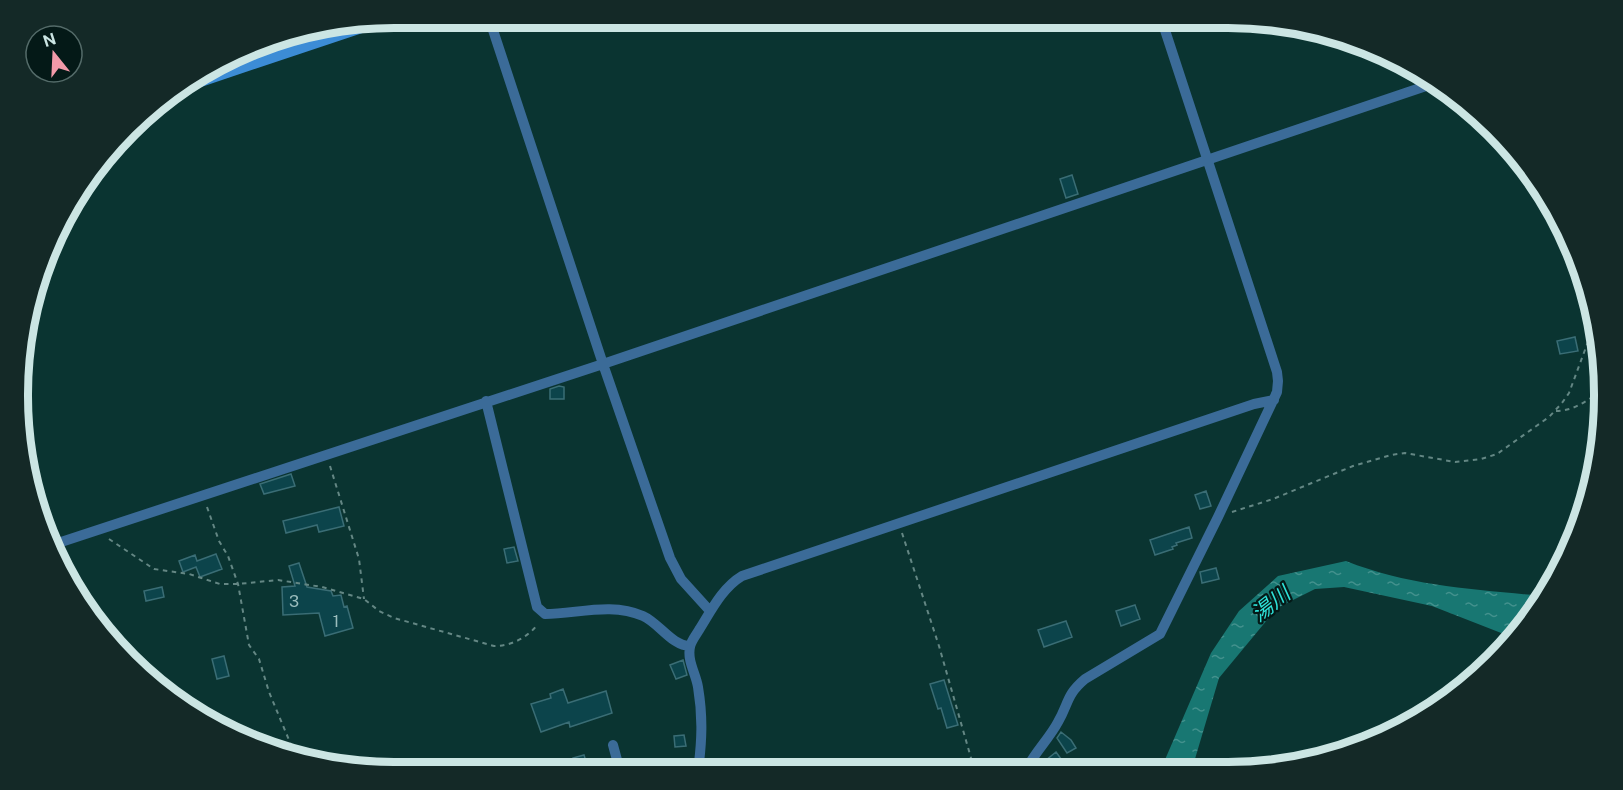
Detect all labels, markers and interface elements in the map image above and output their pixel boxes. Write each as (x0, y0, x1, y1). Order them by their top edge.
north arrow (24, 24, 84, 84)
text: N (41, 29, 58, 51)
water label: 湯川 (1246, 580, 1297, 626)
house number: 3 (289, 592, 299, 611)
house number: 1 (333, 612, 339, 631)

